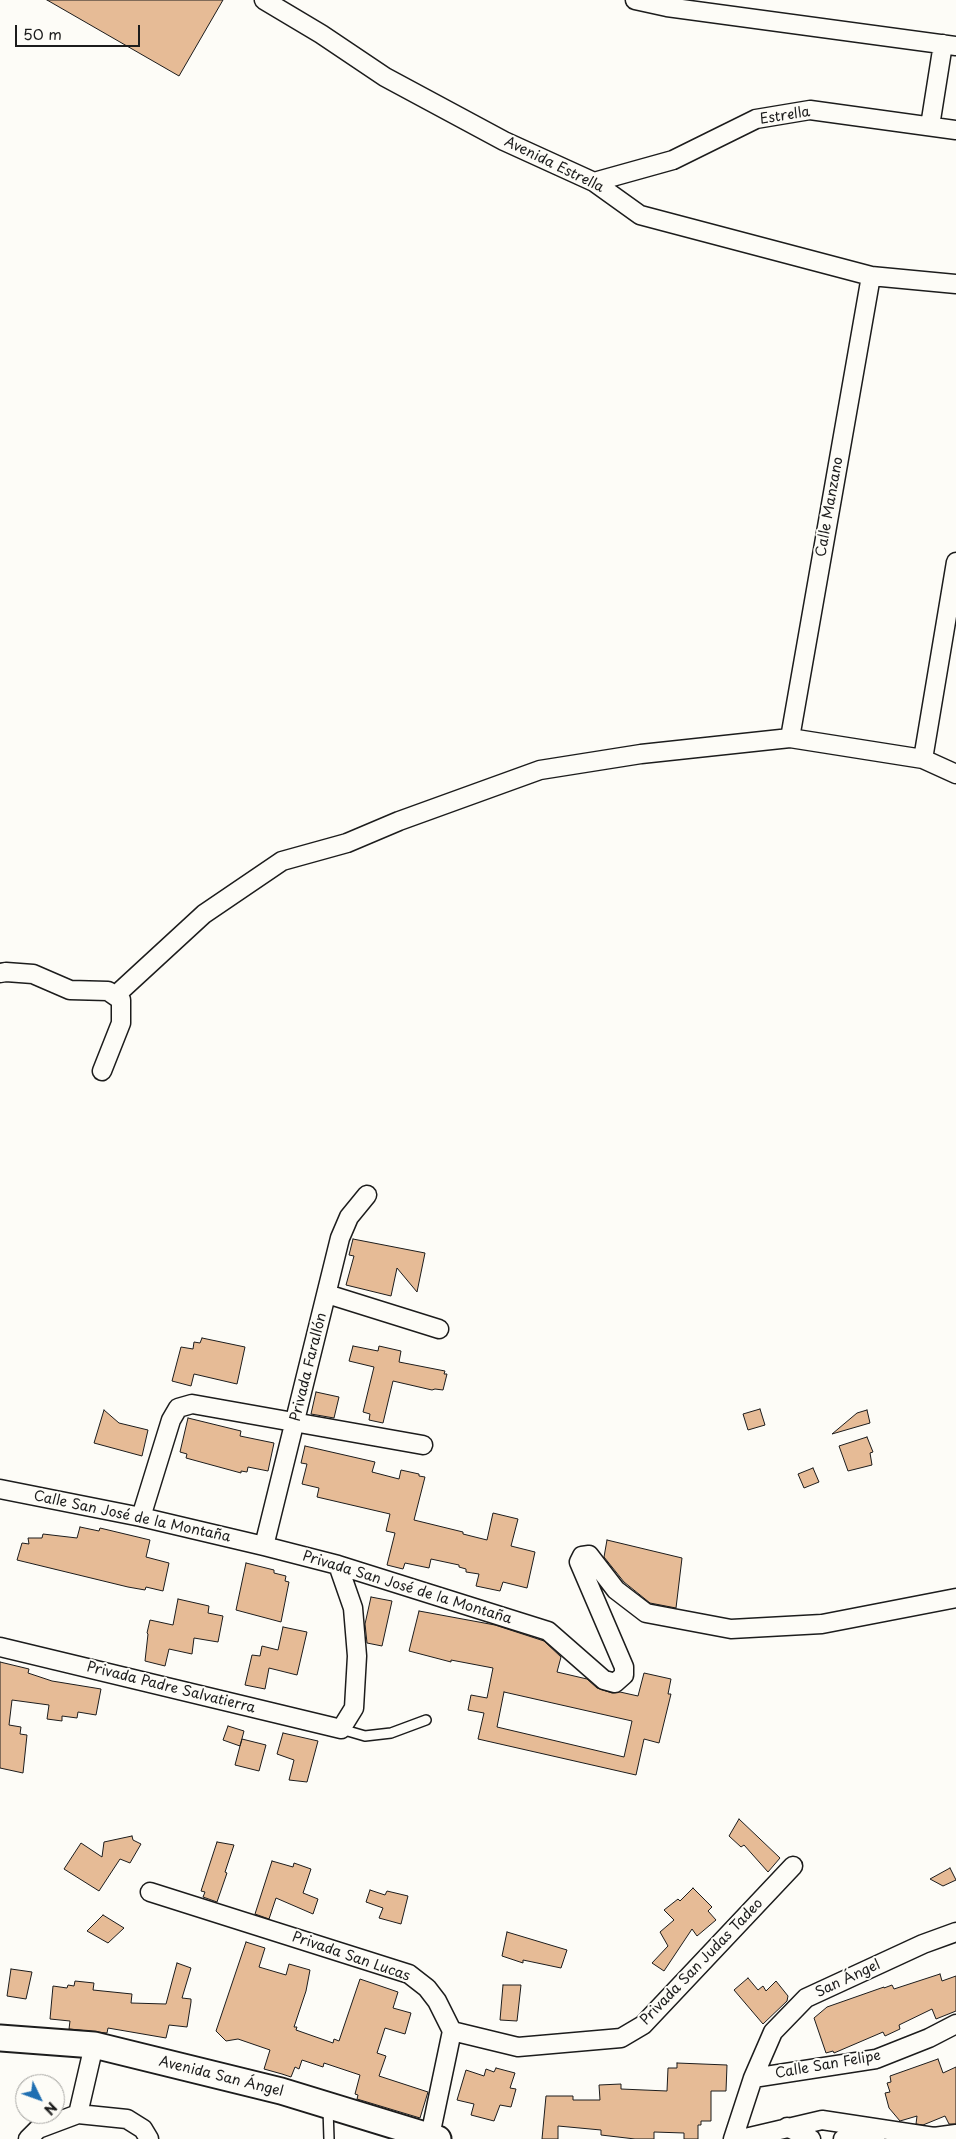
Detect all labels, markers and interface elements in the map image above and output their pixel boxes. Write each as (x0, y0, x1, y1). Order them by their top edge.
scale bar (18, 15, 142, 47)
text: 50 m (23, 22, 62, 45)
street label: Estrella (759, 104, 811, 128)
street label: Avenida Estrella (501, 134, 607, 196)
street label: Calle Manzano (813, 456, 847, 558)
street label: Privada Farallón (287, 1311, 331, 1423)
street label: Calle San José de la Montaña (32, 1488, 232, 1546)
street label: Privada San José de la Montaña (300, 1548, 514, 1628)
street label: Privada Padre Salvatierra (85, 1659, 257, 1717)
street label: Privada San Judas Tadeo (637, 1895, 767, 2029)
street label: Privada San Lucas (290, 1929, 412, 1985)
street label: San Ángel (813, 1957, 883, 2001)
street label: Calle San Felipe (774, 2047, 882, 2083)
street label: Avenida San Ángel (157, 2053, 285, 2101)
north arrow (15, 2074, 65, 2124)
text: N (39, 2098, 62, 2120)

